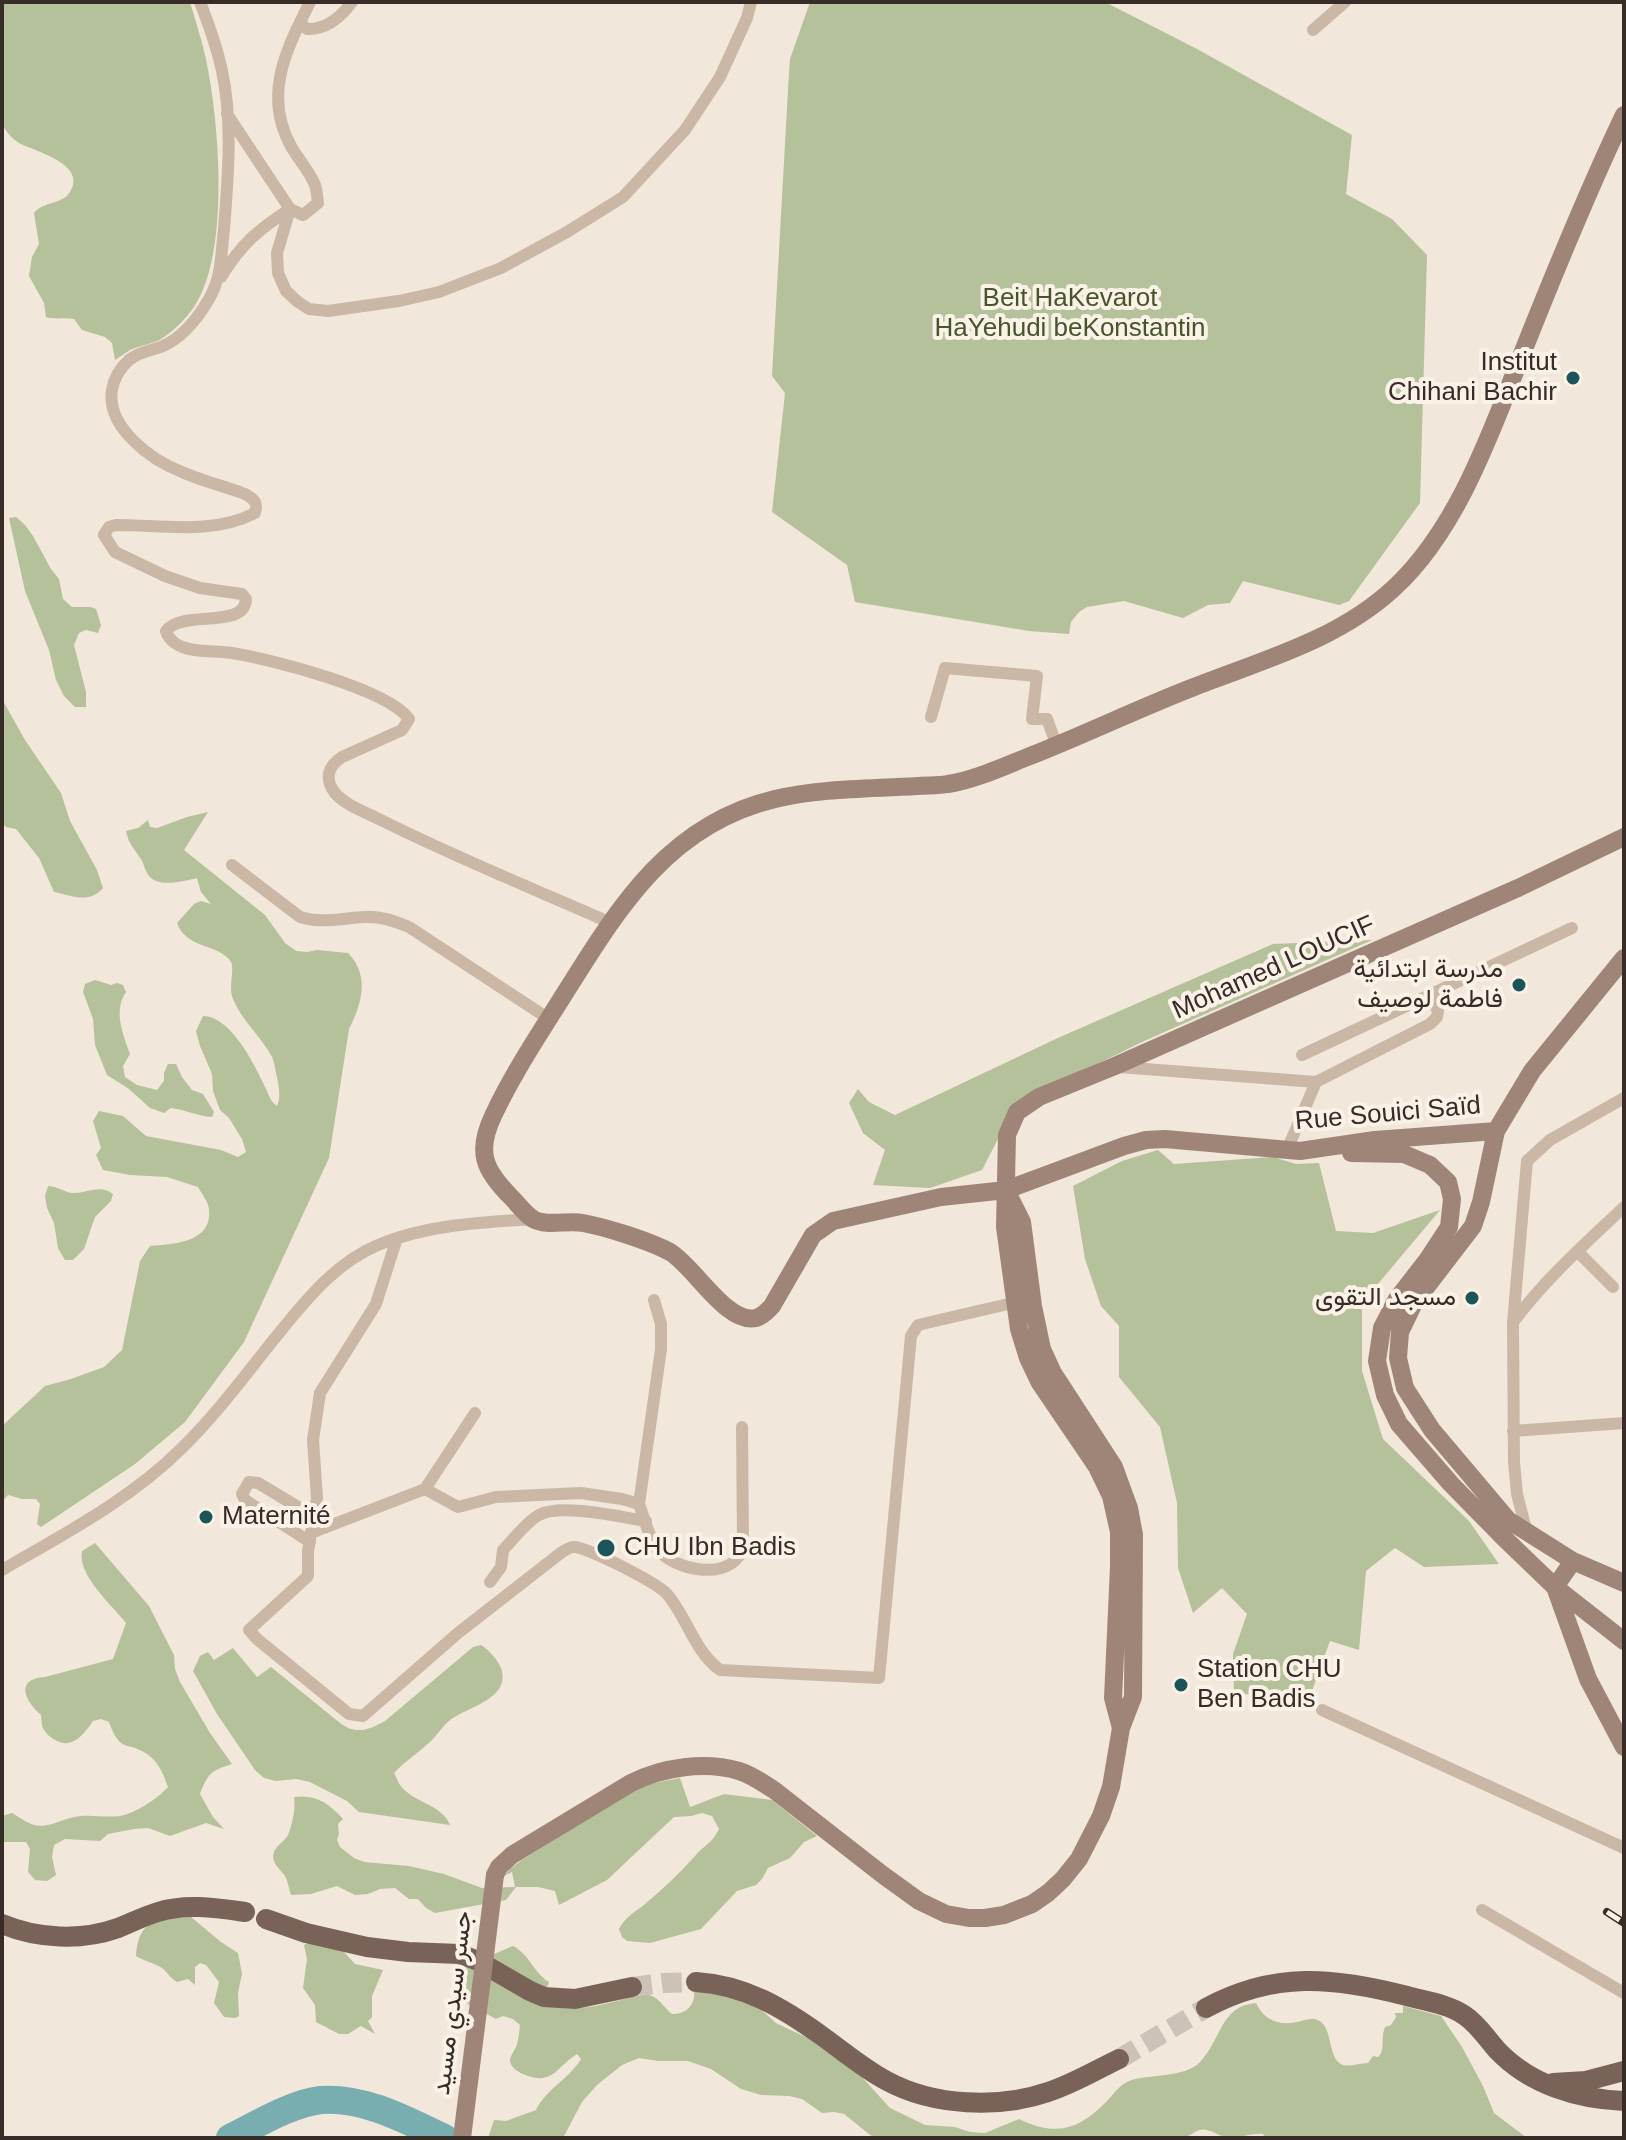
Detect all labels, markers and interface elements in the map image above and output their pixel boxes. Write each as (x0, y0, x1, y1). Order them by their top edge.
park label: Beit HaKevarot HaYehudi beKonstantin (935, 283, 1205, 344)
place label: Institut Chihani Bachir (1388, 347, 1557, 408)
marker: Institut Chihani Bachir (1564, 369, 1582, 387)
street label: Mohamed LOUCIF (1168, 909, 1380, 1027)
place label: مدرسة ابتدائية فاطمة لوصيف (1353, 954, 1503, 1016)
marker: مدرسة ابتدائية فاطمة لوصيف (1510, 976, 1528, 994)
street label: Rue Souici Saïd (1294, 1090, 1482, 1138)
place label: مسجد التقوى (1315, 1282, 1456, 1314)
marker: مسجد التقوى (1463, 1289, 1481, 1307)
place label: Maternité (222, 1501, 330, 1533)
marker: Maternité (197, 1508, 215, 1526)
place label: CHU Ibn Badis (624, 1532, 796, 1564)
marker: CHU Ibn Badis (595, 1537, 617, 1559)
place label: Station CHU Ben Badis (1197, 1654, 1341, 1716)
marker: Station CHU Ben Badis (1172, 1676, 1190, 1694)
street label: جسر سيدي مسيد (426, 1909, 480, 2097)

